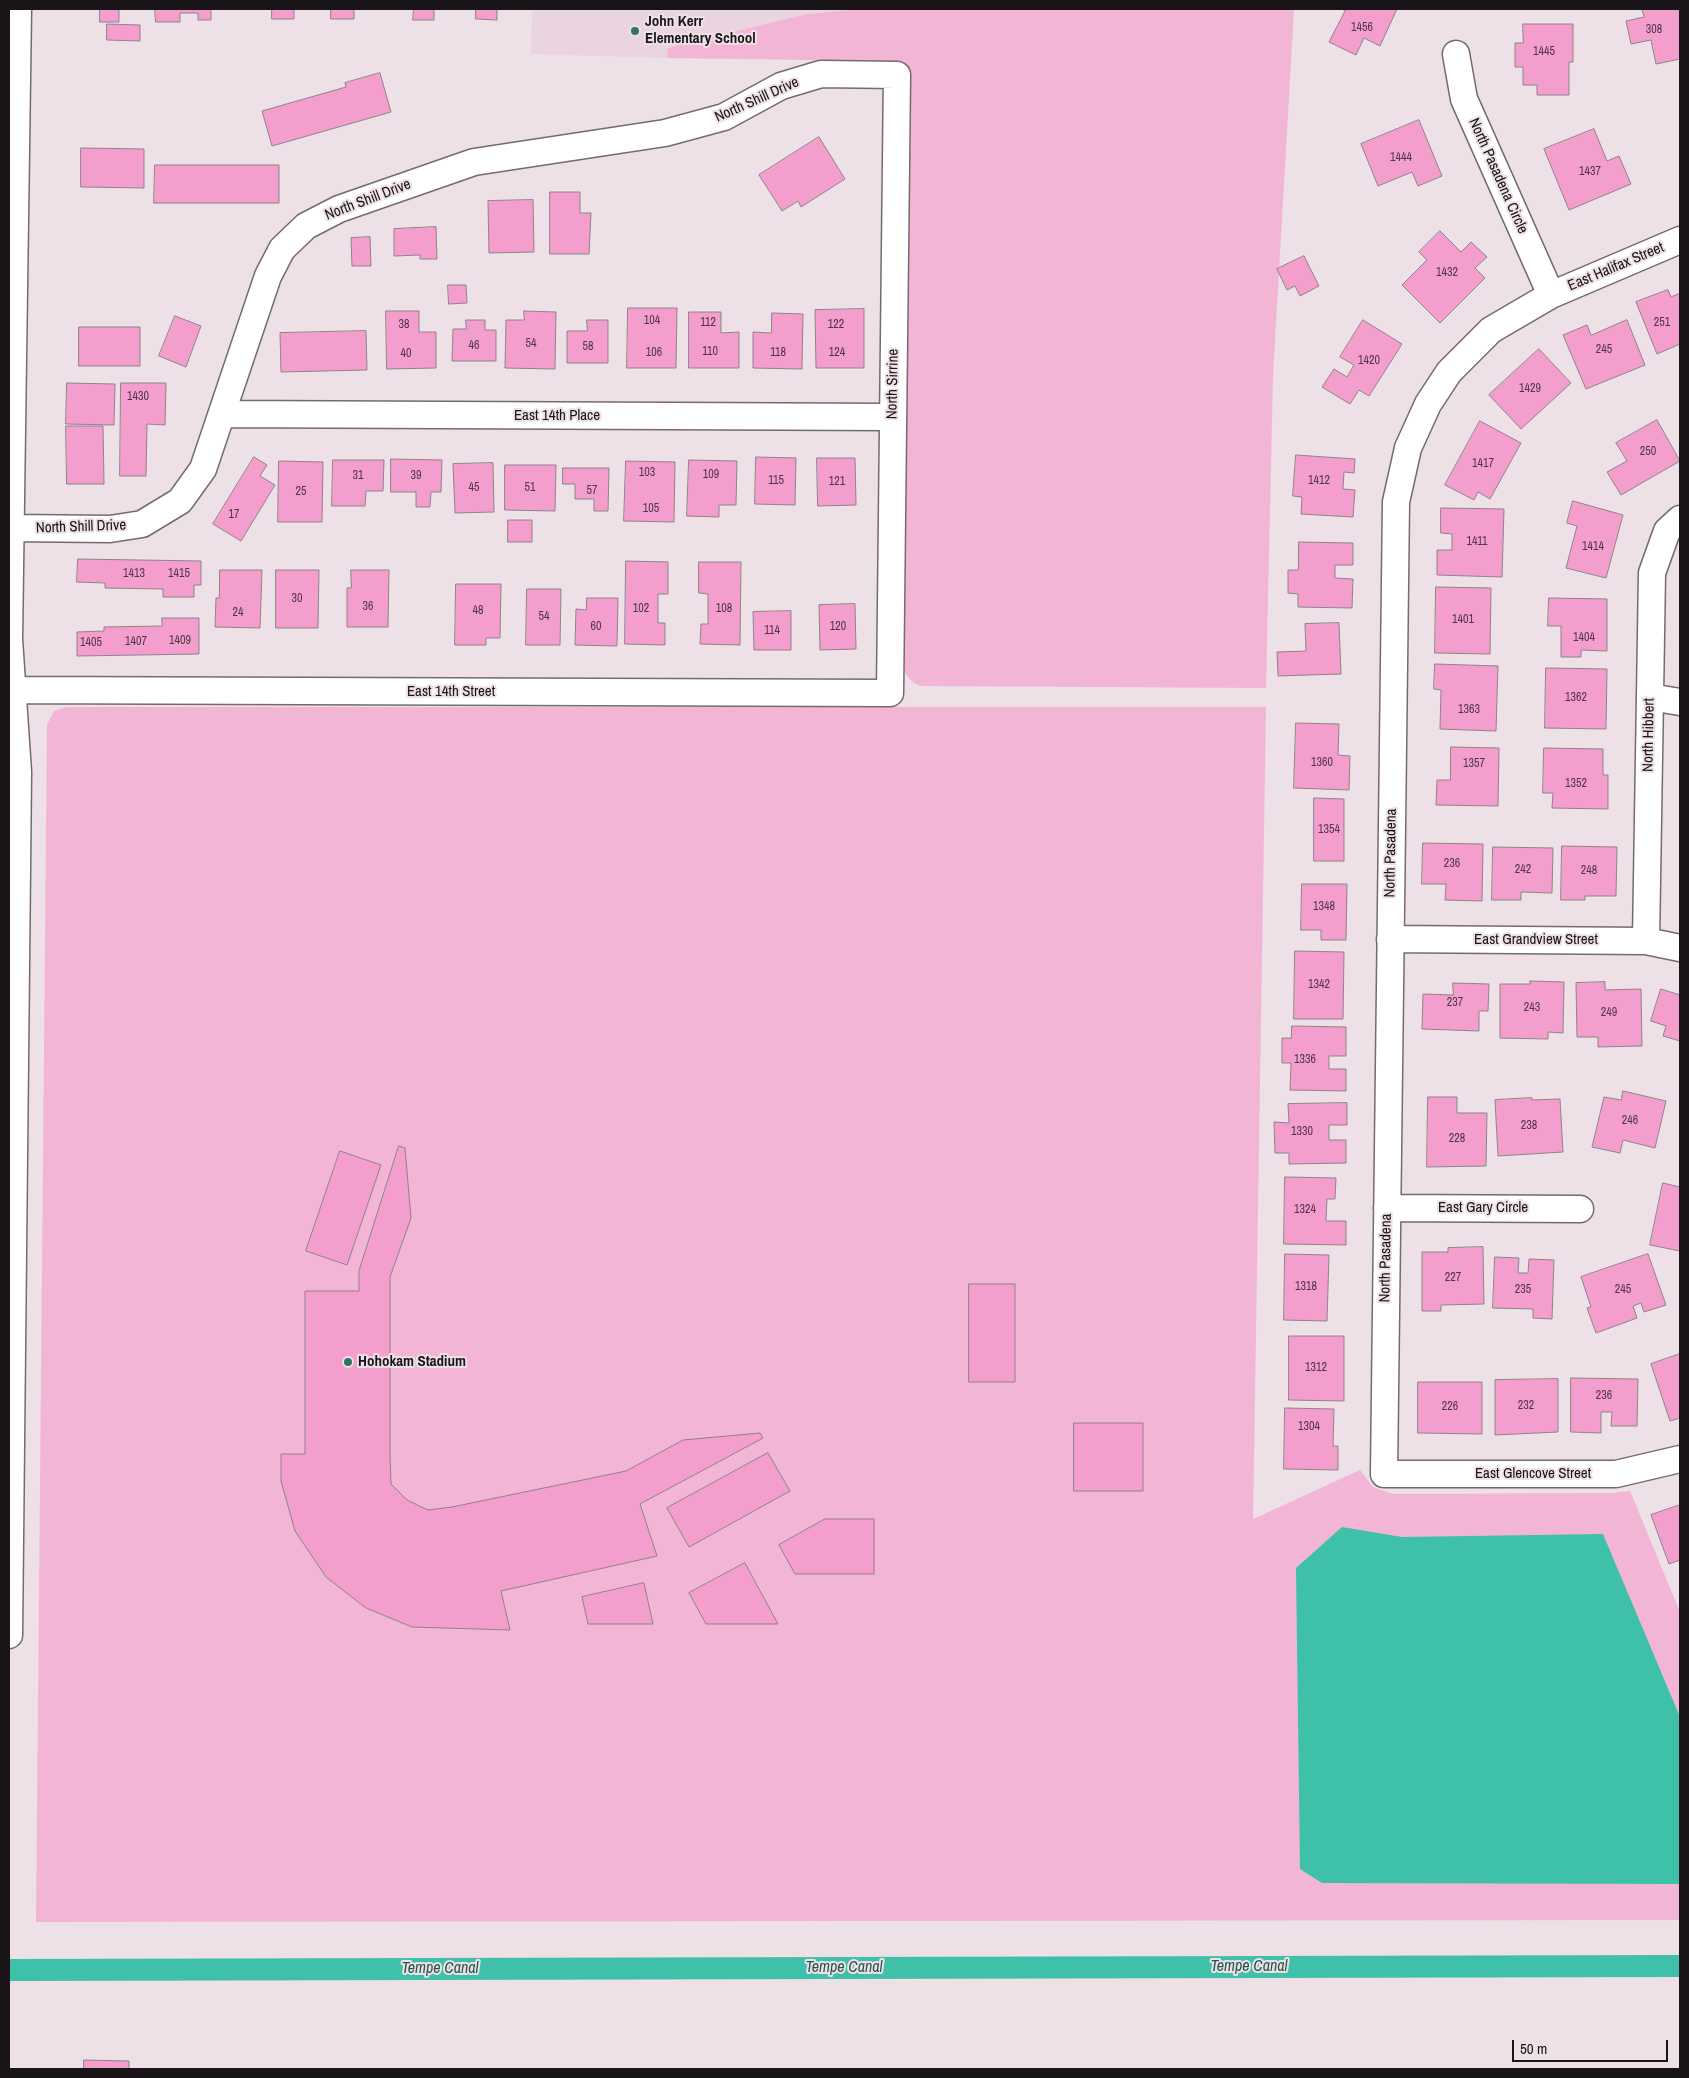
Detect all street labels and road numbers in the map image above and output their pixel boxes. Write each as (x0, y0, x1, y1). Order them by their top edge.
street label: North Shill Drive (712, 73, 802, 127)
street label: North Pasadena Circle (1464, 116, 1532, 236)
street label: North Shill Drive (323, 175, 413, 225)
street label: East Halifax Street (1565, 239, 1667, 295)
street label: North Sirrine (883, 349, 903, 419)
street label: East 14th Place (514, 407, 600, 425)
street label: North Shill Drive (36, 516, 126, 538)
street label: East 14th Street (407, 683, 495, 701)
street label: North Hibbert (1639, 698, 1659, 772)
street label: North Pasadena (1381, 808, 1401, 898)
street label: East Grandview Street (1474, 931, 1598, 949)
street label: East Gary Circle (1438, 1199, 1528, 1217)
street label: North Pasadena (1376, 1213, 1396, 1303)
street label: East Glencove Street (1475, 1465, 1591, 1483)

